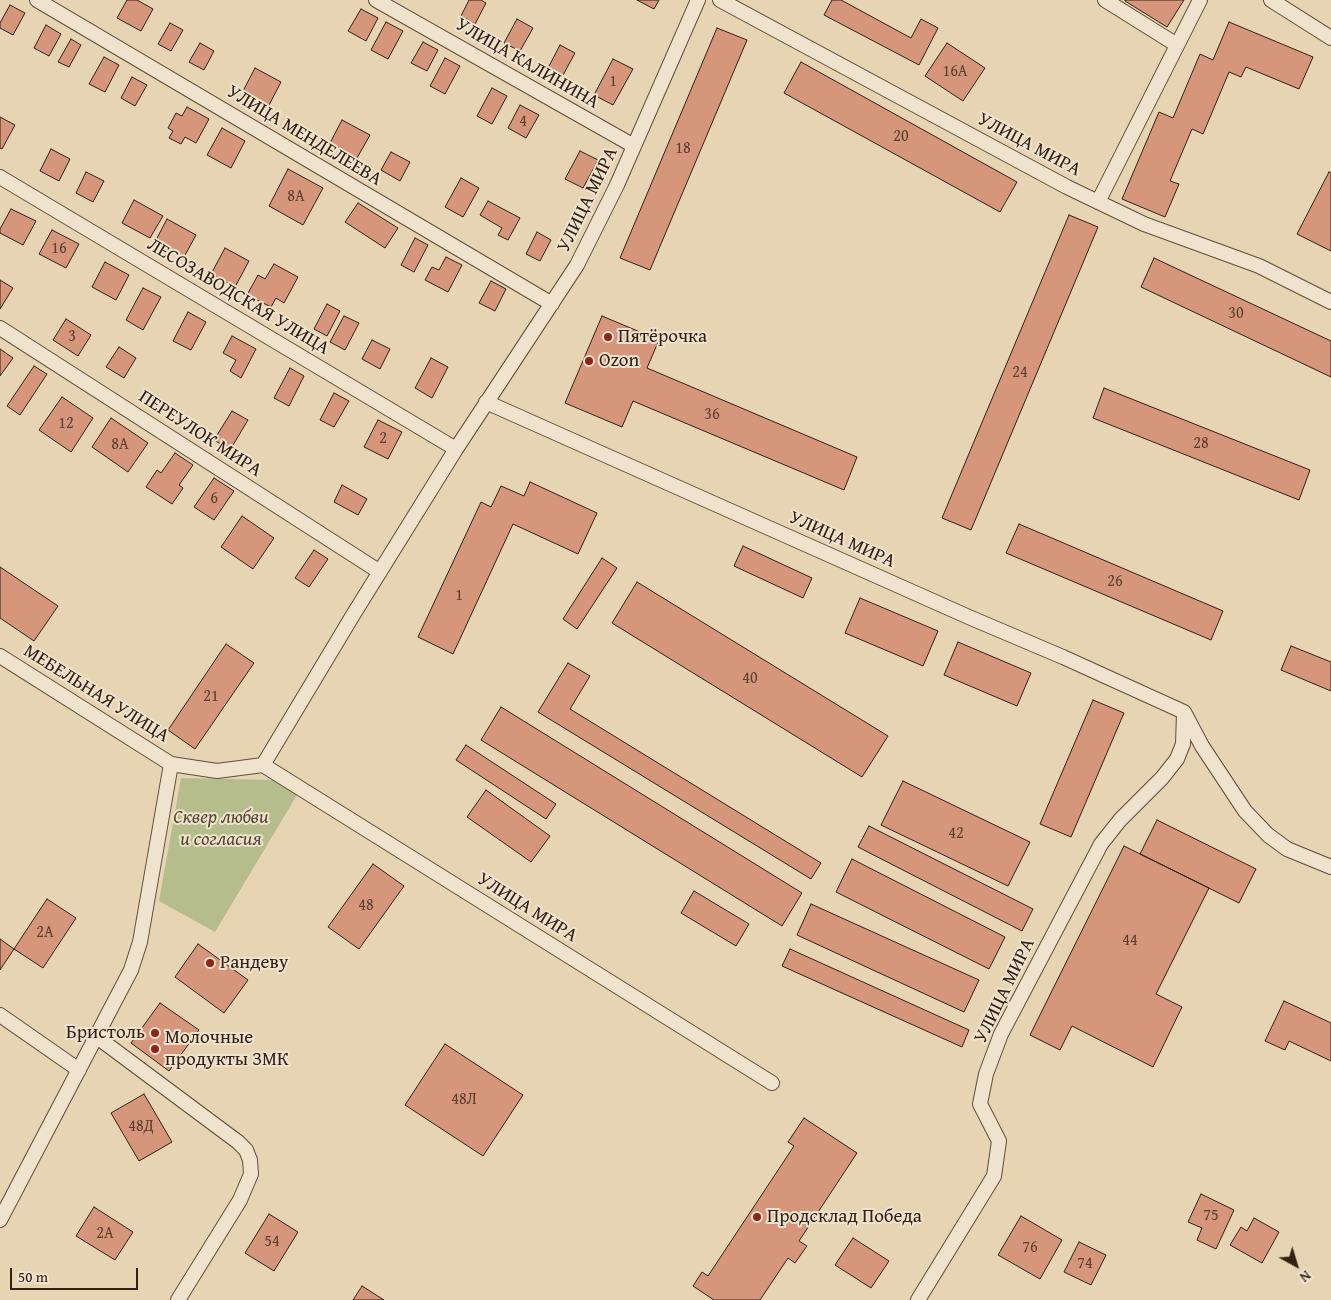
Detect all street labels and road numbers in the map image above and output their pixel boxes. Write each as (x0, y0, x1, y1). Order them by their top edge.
street label: УЛИЦА КАЛИНИНА (451, 14, 603, 114)
street label: УЛИЦА МЕНДЕЛЕЕВА (222, 81, 386, 191)
street label: УЛИЦА МИРА (973, 108, 1085, 182)
street label: УЛИЦА МИРА (553, 144, 623, 256)
street label: ЛЕСОЗАВОДСКАЯ УЛИЦА (143, 234, 333, 360)
street label: ПЕРЕУЛОК МИРА (134, 386, 266, 482)
street label: УЛИЦА МИРА (785, 506, 899, 574)
street label: МЕБЕЛЬНАЯ УЛИЦА (19, 640, 173, 748)
street label: УЛИЦА МИРА (473, 868, 581, 948)
street label: УЛИЦА МИРА (970, 935, 1040, 1047)

